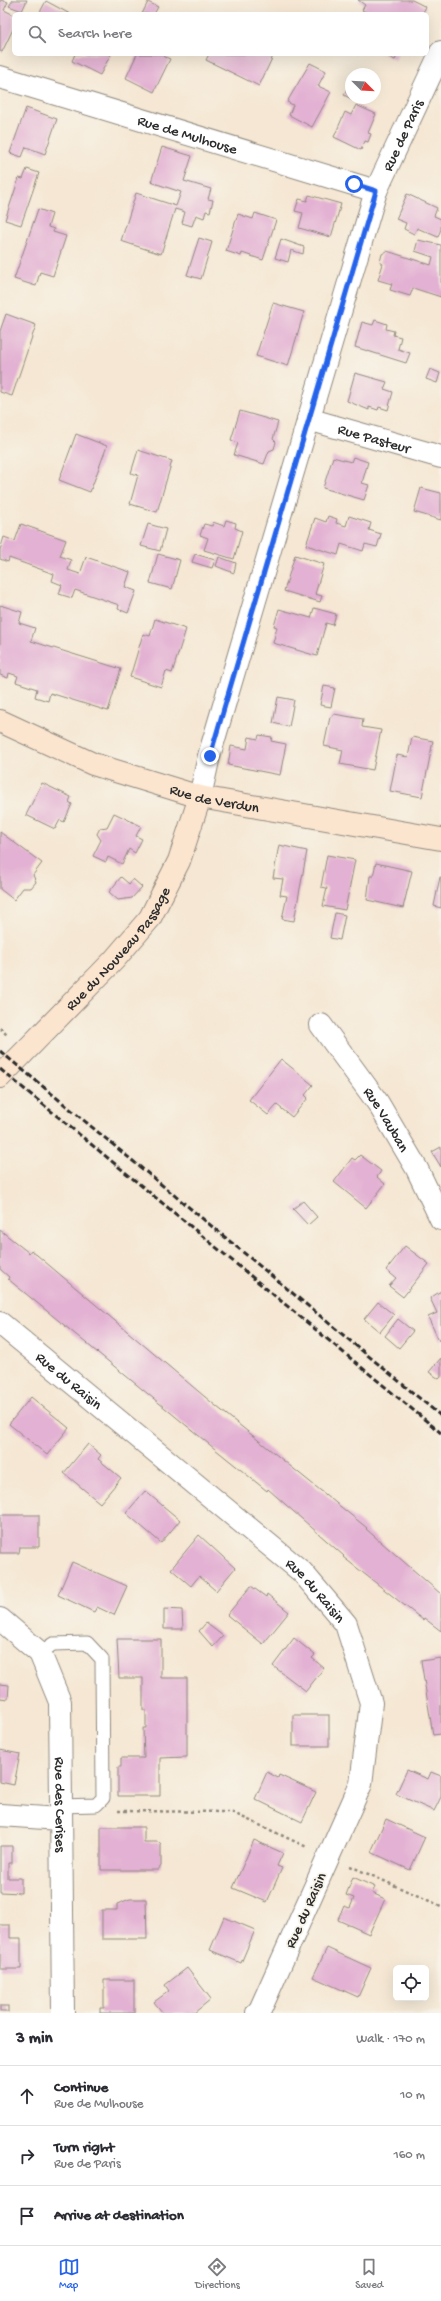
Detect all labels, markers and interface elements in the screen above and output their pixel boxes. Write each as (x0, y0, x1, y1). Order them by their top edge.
search box (12, 12, 429, 56)
icon: search (26, 23, 48, 45)
text: Search here (58, 25, 132, 43)
north arrow (345, 68, 381, 104)
street label: Rue de Paris (380, 97, 429, 175)
street label: Rue de Mulhouse (135, 112, 239, 159)
route start (345, 175, 363, 193)
street label: Rue Pasteur (335, 421, 414, 459)
route end (201, 747, 219, 765)
street label: Rue de Verdun (167, 781, 260, 818)
street label: Rue du Nouveau Passage (63, 884, 175, 1015)
street label: Rue Vauban (358, 1084, 412, 1156)
street label: Rue du Raisin (31, 1349, 105, 1415)
street label: Rue du Raisin (281, 1555, 348, 1627)
street label: Rue des Cerises (50, 1757, 68, 1853)
street label: Rue du Raisin (282, 1870, 332, 1951)
map controls (393, 1965, 429, 2001)
button: locate (393, 1965, 429, 2001)
text: 3 min (16, 2029, 53, 2049)
text: Walk · 170 m (356, 2032, 425, 2047)
text: Continue (54, 2079, 108, 2097)
icon: ahead (16, 2085, 38, 2107)
text: 10 m (400, 2088, 425, 2103)
text: Rue de Mulhouse (54, 2097, 143, 2112)
text: Turn right (54, 2139, 114, 2157)
icon: right (16, 2145, 38, 2167)
text: 160 m (393, 2148, 425, 2163)
text: Rue de Paris (54, 2157, 121, 2172)
icon: arrive (16, 2205, 38, 2227)
text: Arrive at destination (54, 2207, 184, 2225)
tab: Map (58, 2256, 80, 2292)
tab: Directions (195, 2256, 240, 2292)
tab: Saved (355, 2256, 383, 2292)

